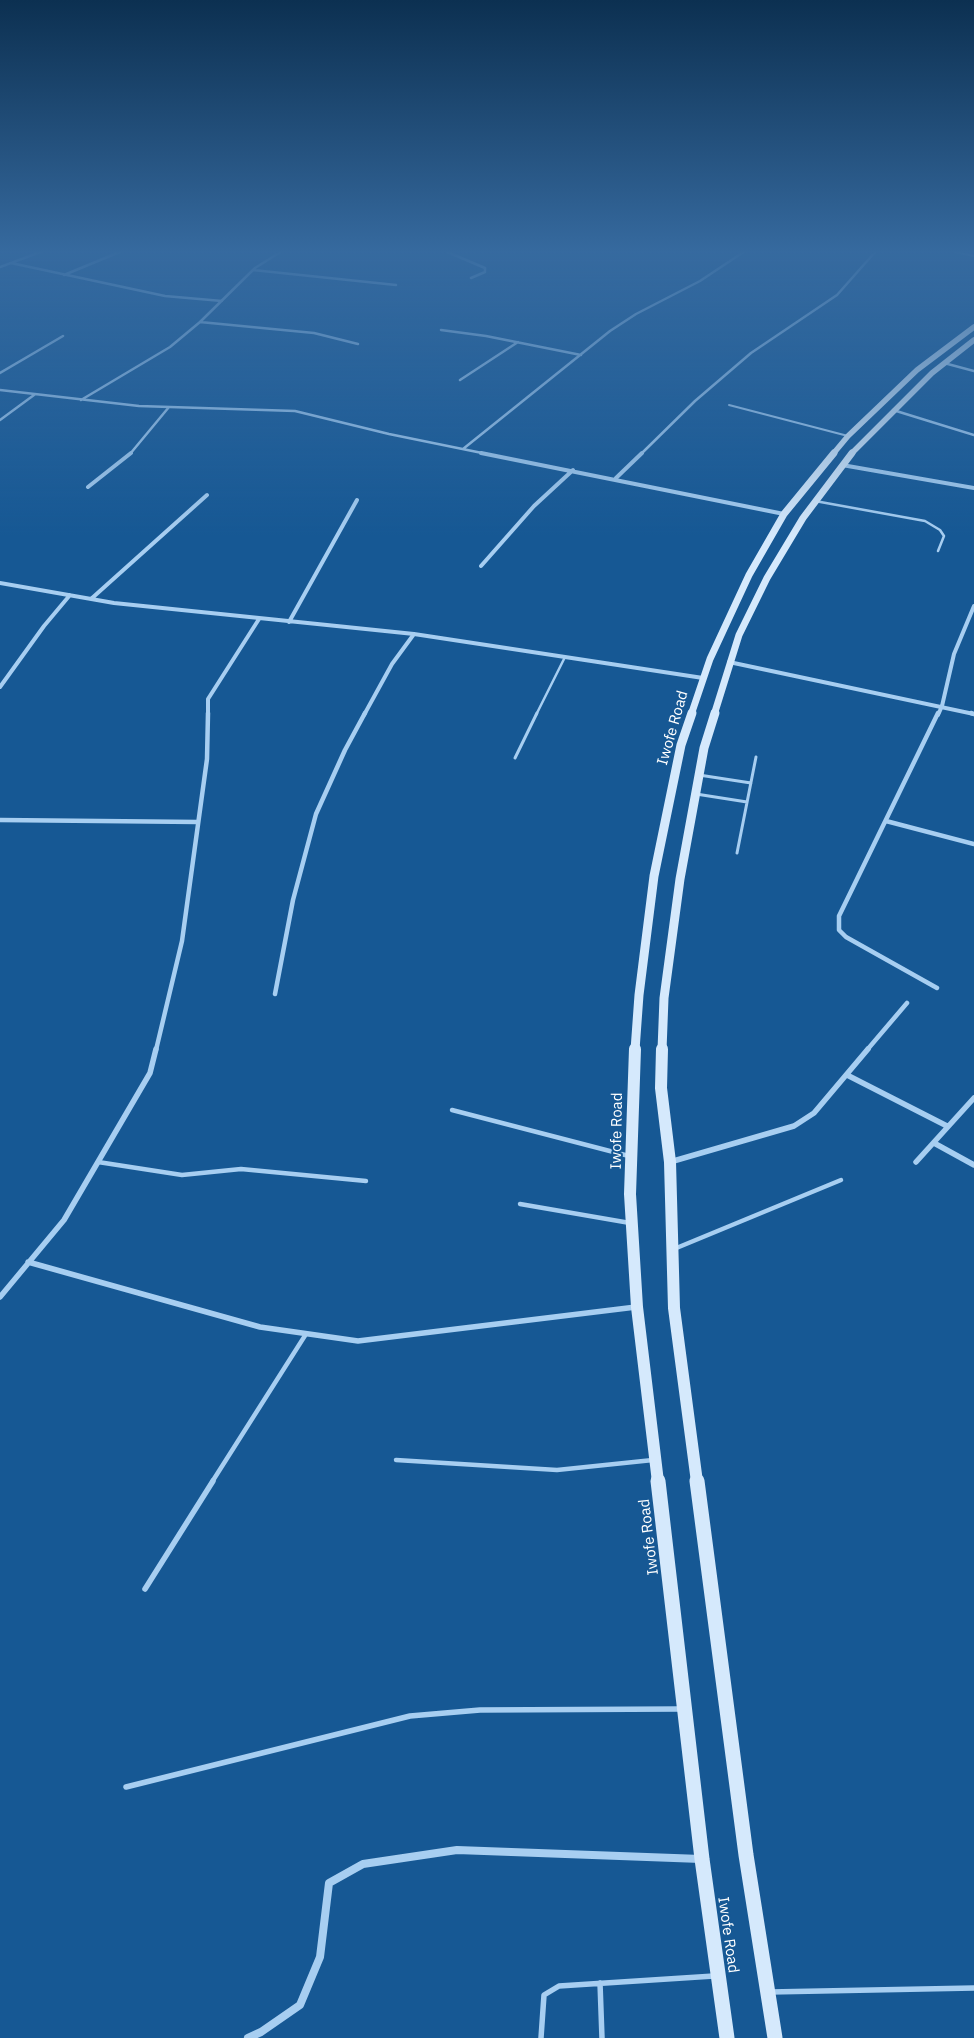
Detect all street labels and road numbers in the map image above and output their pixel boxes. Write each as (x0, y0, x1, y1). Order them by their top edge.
street label: Iwofe Road (654, 689, 692, 767)
street label: Iwofe Road (607, 1092, 627, 1170)
street label: Iwofe Road (635, 1498, 663, 1576)
street label: Iwofe Road (714, 1896, 742, 1974)

